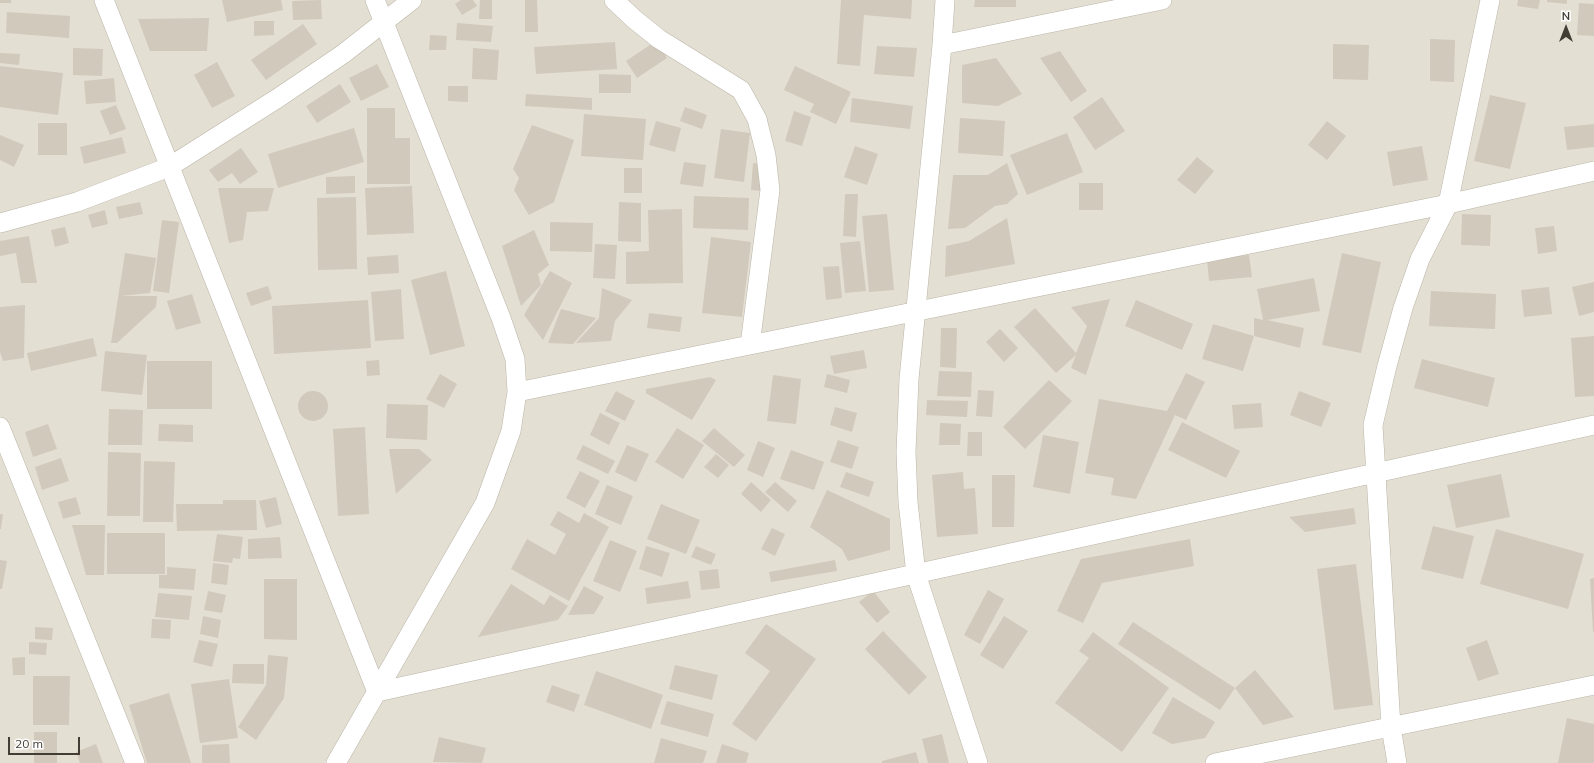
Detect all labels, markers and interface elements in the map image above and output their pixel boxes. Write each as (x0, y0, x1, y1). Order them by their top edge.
north arrow (1546, 8, 1586, 48)
text: N (1562, 9, 1570, 23)
scale bar (10, 729, 82, 755)
text: 20 m (15, 736, 43, 751)

